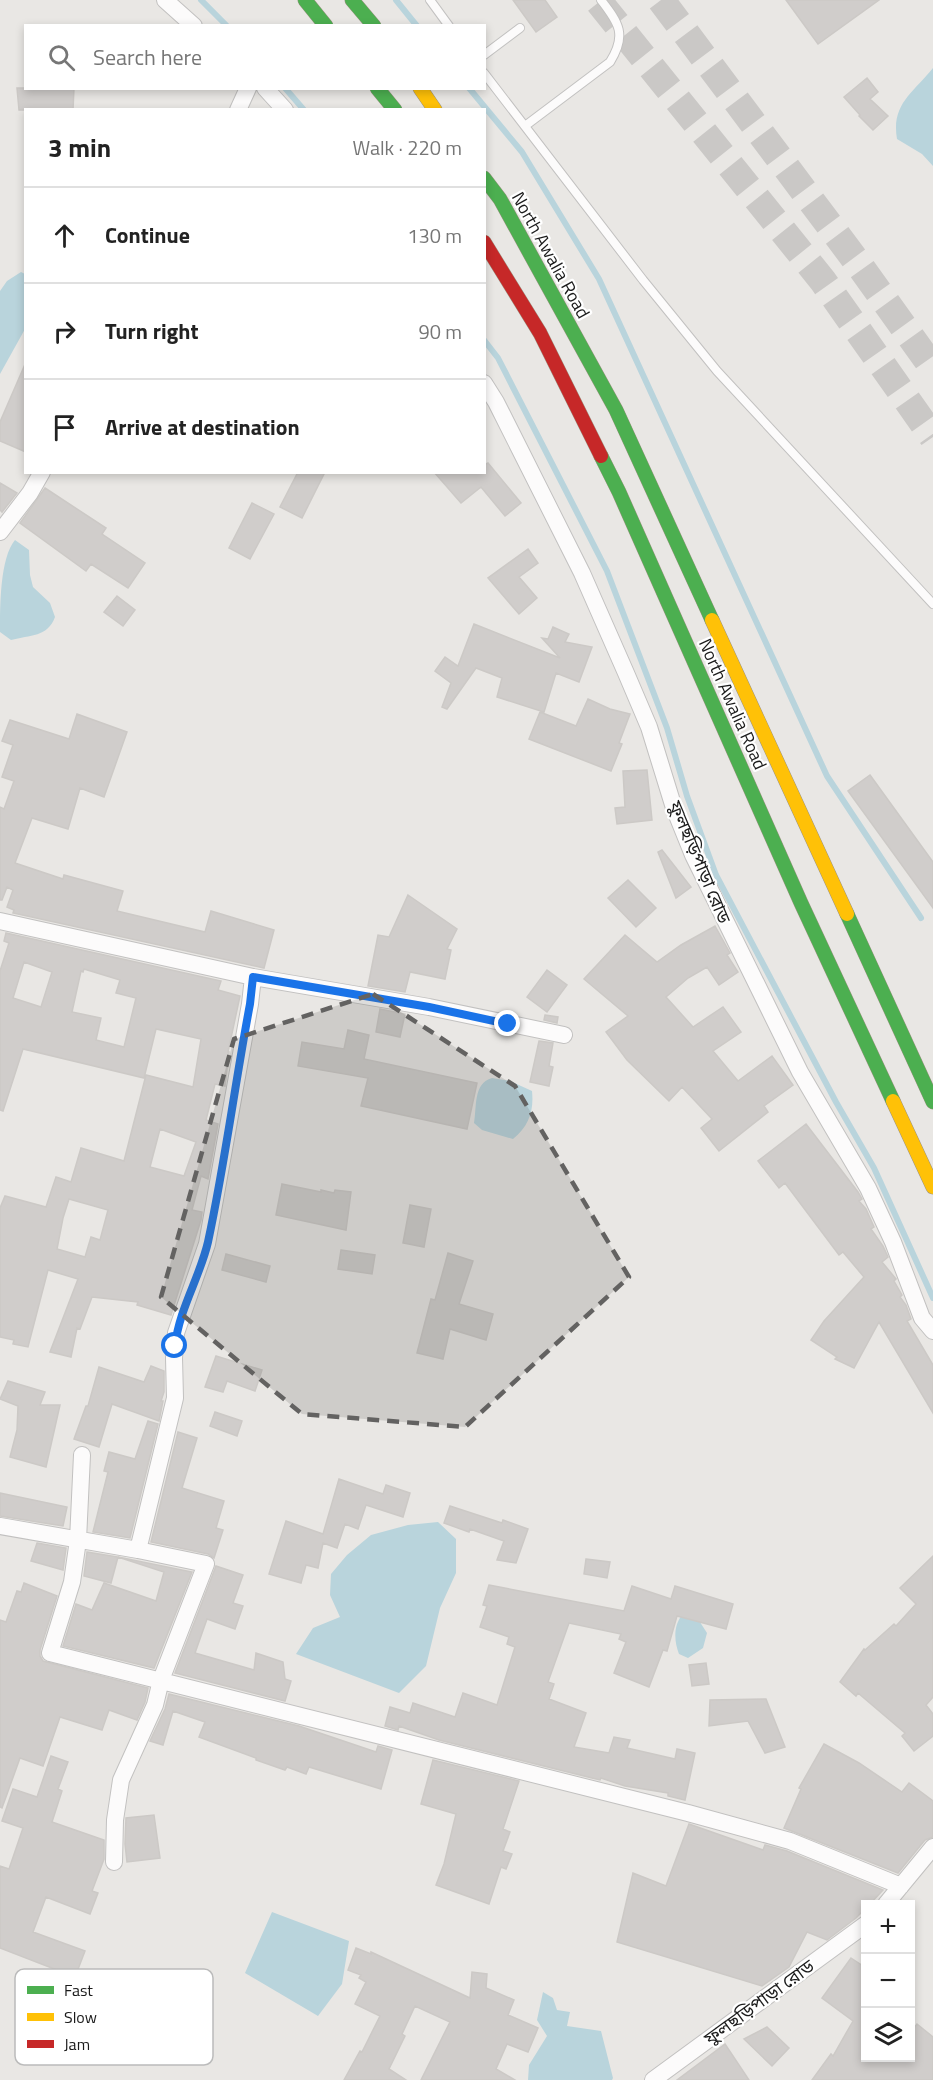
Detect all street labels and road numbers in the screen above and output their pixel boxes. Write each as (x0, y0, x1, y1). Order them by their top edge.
street label: North Awalia Road (505, 187, 597, 323)
street label: North Awalia Road (692, 634, 774, 774)
street label: ফুলছড়িপাড়া রোড (662, 796, 738, 928)
street label: ফুলছড়িপাড়া রোড (697, 1953, 820, 2052)

